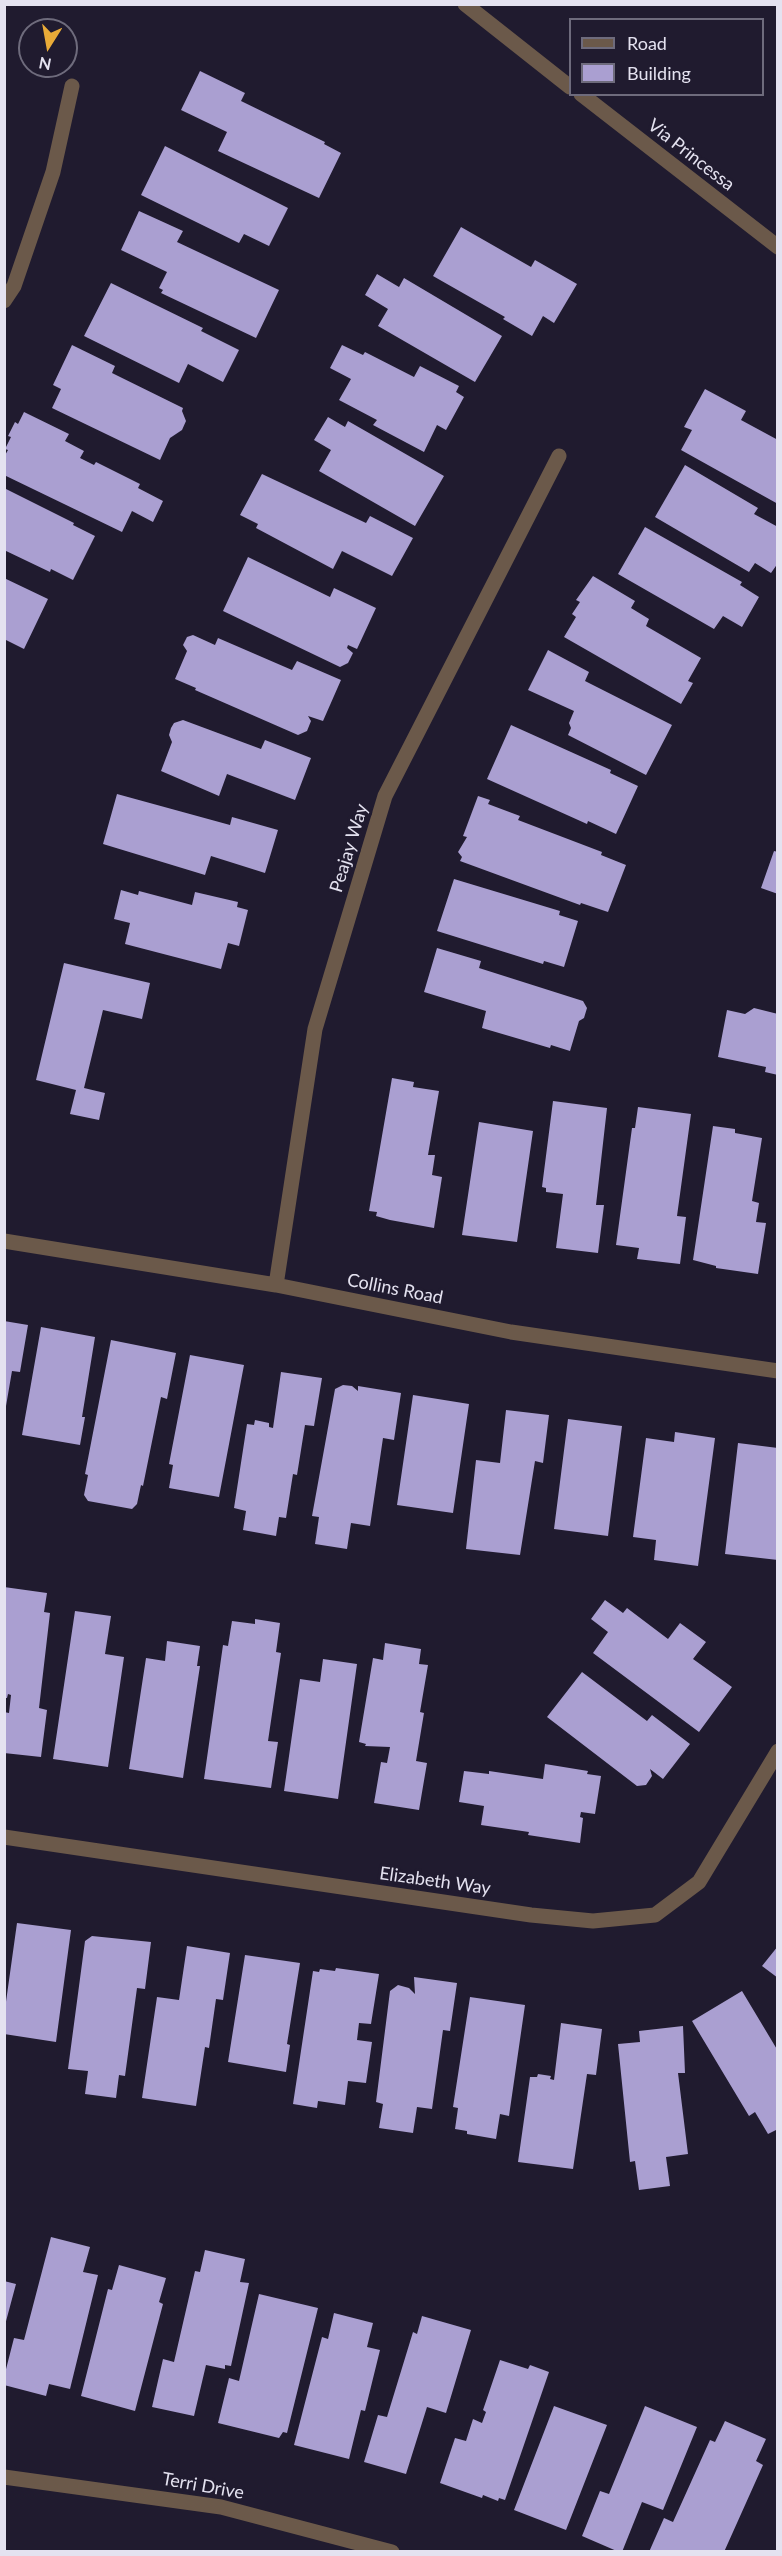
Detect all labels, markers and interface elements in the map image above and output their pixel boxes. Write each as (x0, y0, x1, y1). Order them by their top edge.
north arrow (18, 18, 78, 78)
legend (569, 18, 764, 96)
text: Road (627, 32, 667, 54)
text: N (37, 54, 53, 75)
text: Building (627, 62, 691, 84)
street label: Via Princessa (643, 114, 739, 196)
street label: Peajay Way (325, 801, 373, 895)
street label: Collins Road (345, 1269, 445, 1309)
street label: Elizabeth Way (378, 1862, 492, 1900)
street label: Terri Drive (160, 2468, 246, 2504)

